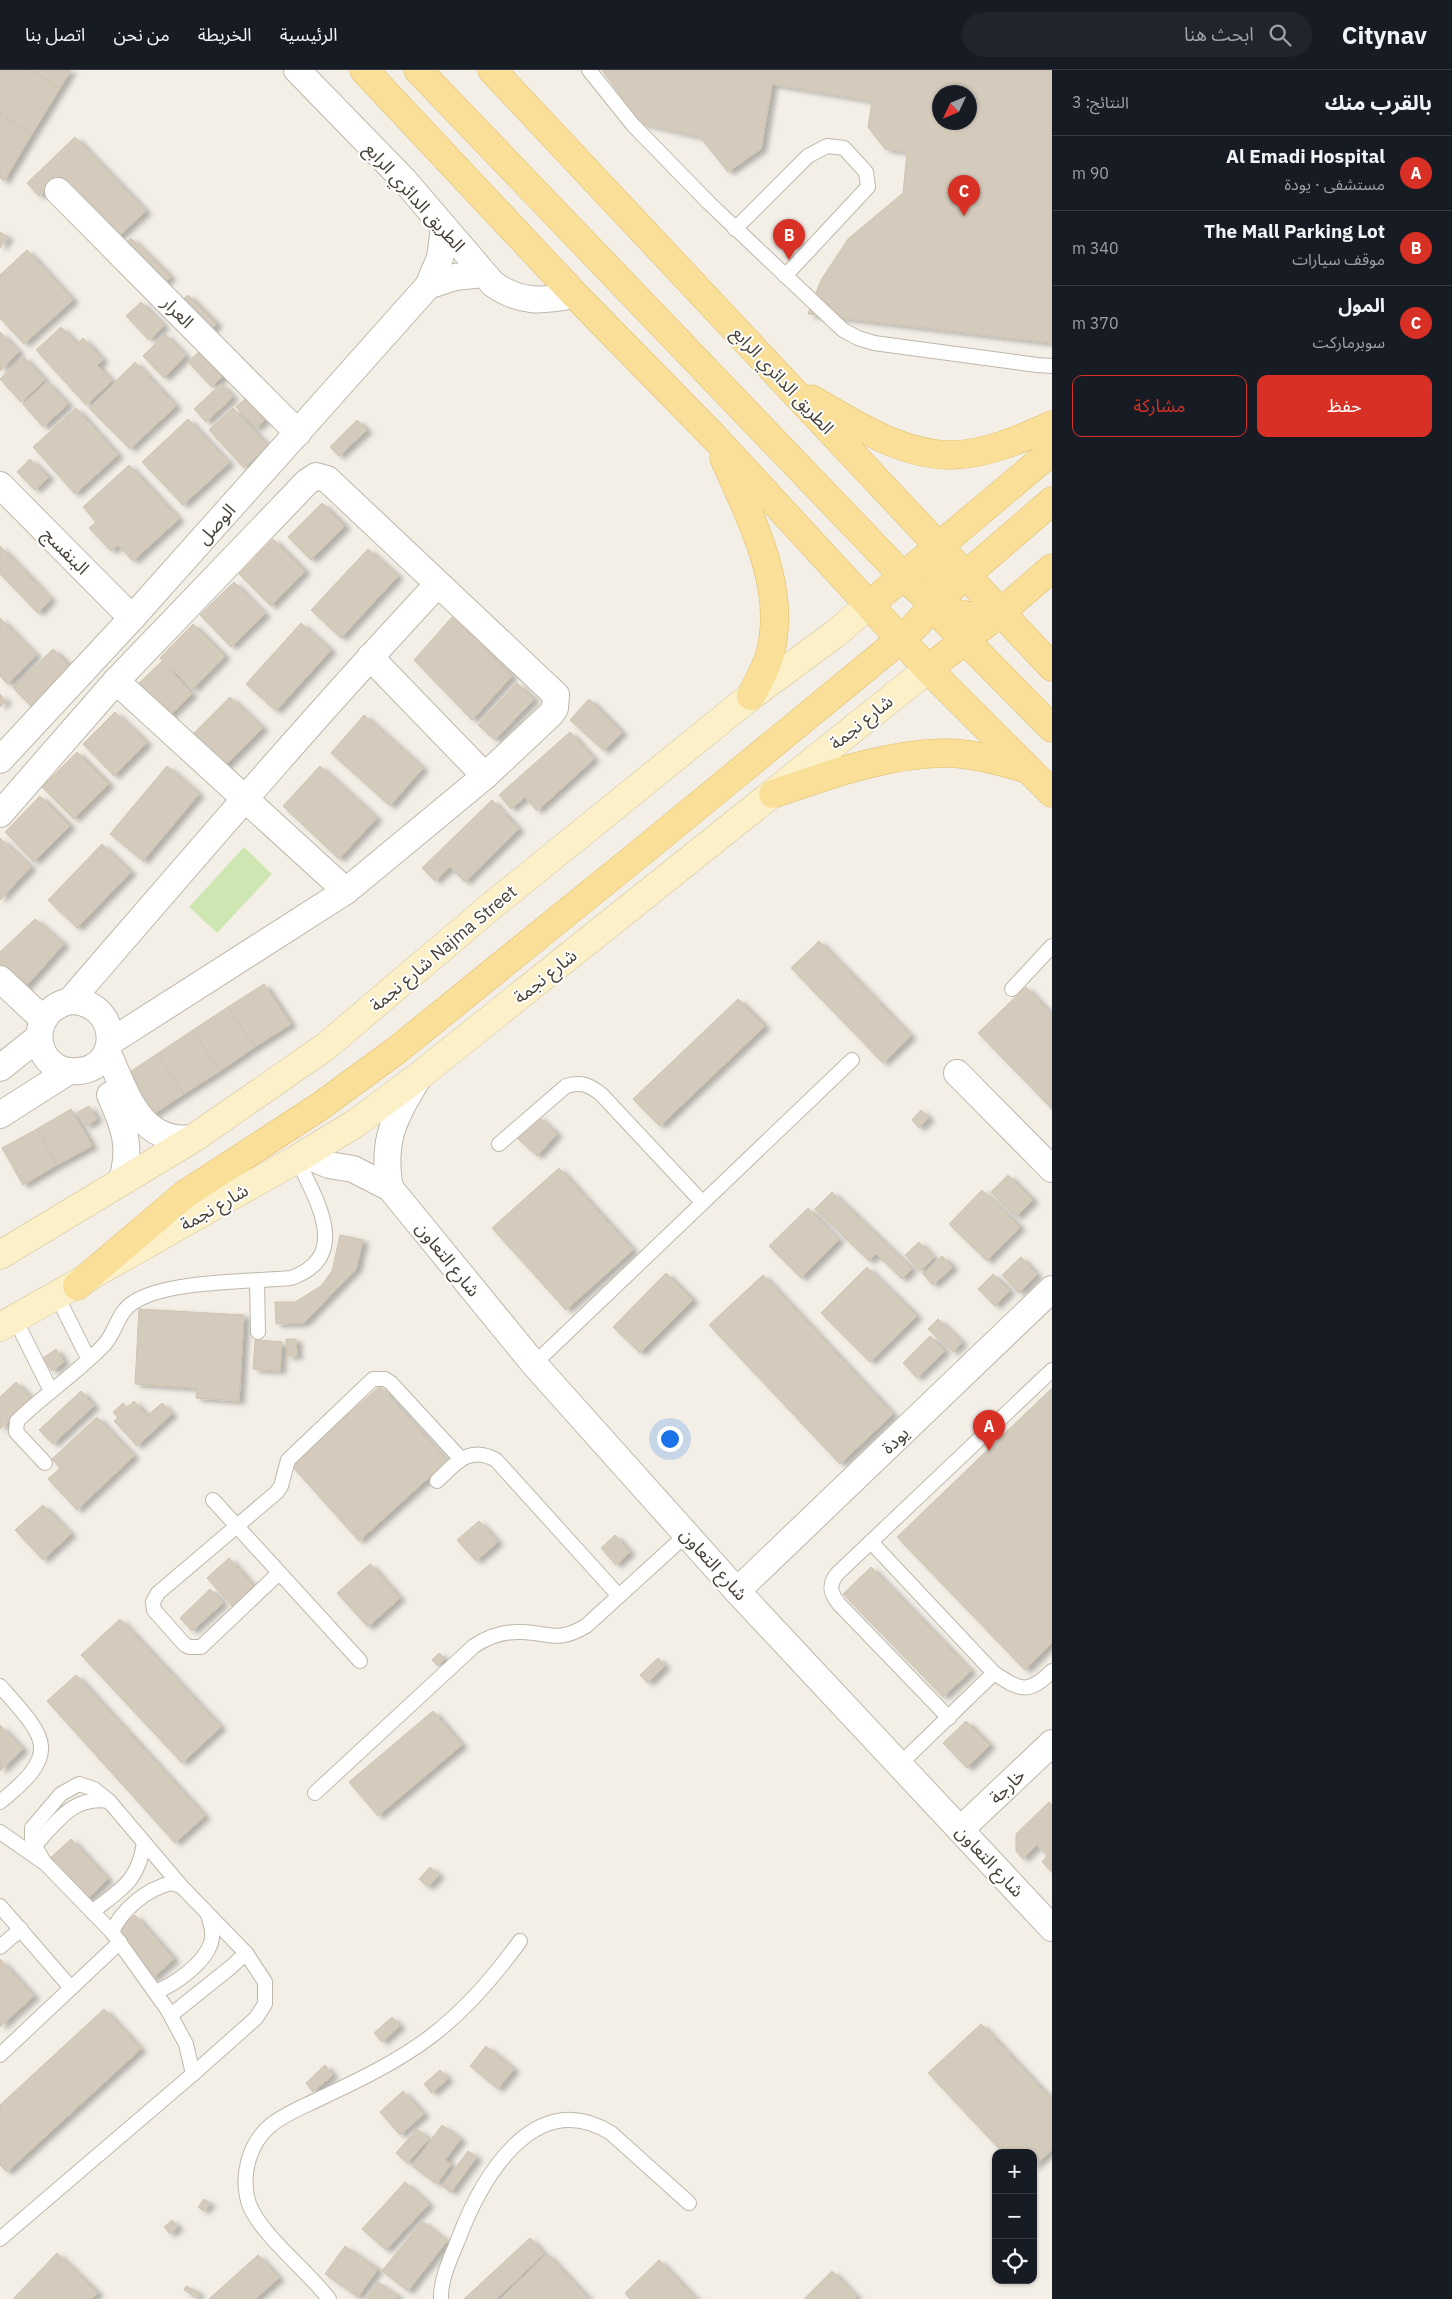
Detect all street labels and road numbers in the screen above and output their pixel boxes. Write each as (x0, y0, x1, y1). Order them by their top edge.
street label: الطريق الدائري الرابع (358, 137, 470, 259)
street label: العرار (156, 290, 199, 333)
street label: الطريق الدائري الرابع (725, 321, 839, 441)
street label: الوصل (192, 499, 240, 549)
street label: البنفسج (36, 523, 94, 581)
street label: شارع نجمة (825, 690, 899, 757)
street label: شارع نجمة Najma Street (365, 880, 523, 1019)
street label: شارع نجمة (509, 944, 583, 1011)
street label: شارع نجمة (176, 1178, 254, 1238)
street label: شارع التعاون (408, 1217, 485, 1303)
street label: يودة (876, 1421, 914, 1459)
street label: شارع التعاون (673, 1523, 753, 1607)
street label: خارجة (984, 1763, 1030, 1809)
street label: شارع التعاون (949, 1820, 1029, 1904)

